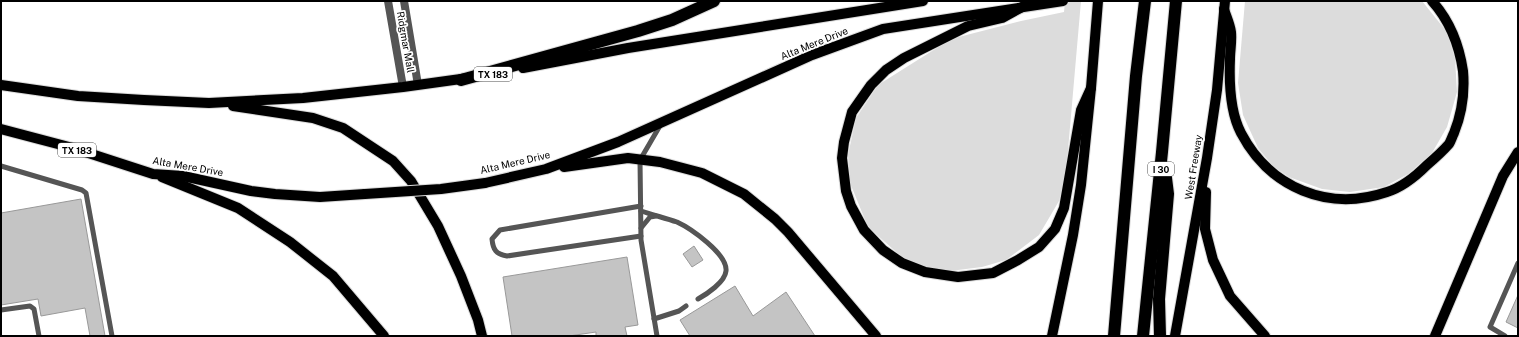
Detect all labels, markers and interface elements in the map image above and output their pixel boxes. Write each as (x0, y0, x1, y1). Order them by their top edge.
street label: Ridgmar Mall (395, 10, 417, 74)
street label: Alta Mere Drive (778, 24, 850, 62)
road number: TX 183 (474, 67, 512, 81)
street label: West Freeway (1182, 133, 1204, 200)
road number: TX 183 (58, 143, 96, 157)
street label: Alta Mere Drive (479, 148, 552, 176)
street label: Alta Mere Drive (152, 154, 225, 178)
road number: I 30 (1148, 162, 1174, 176)

